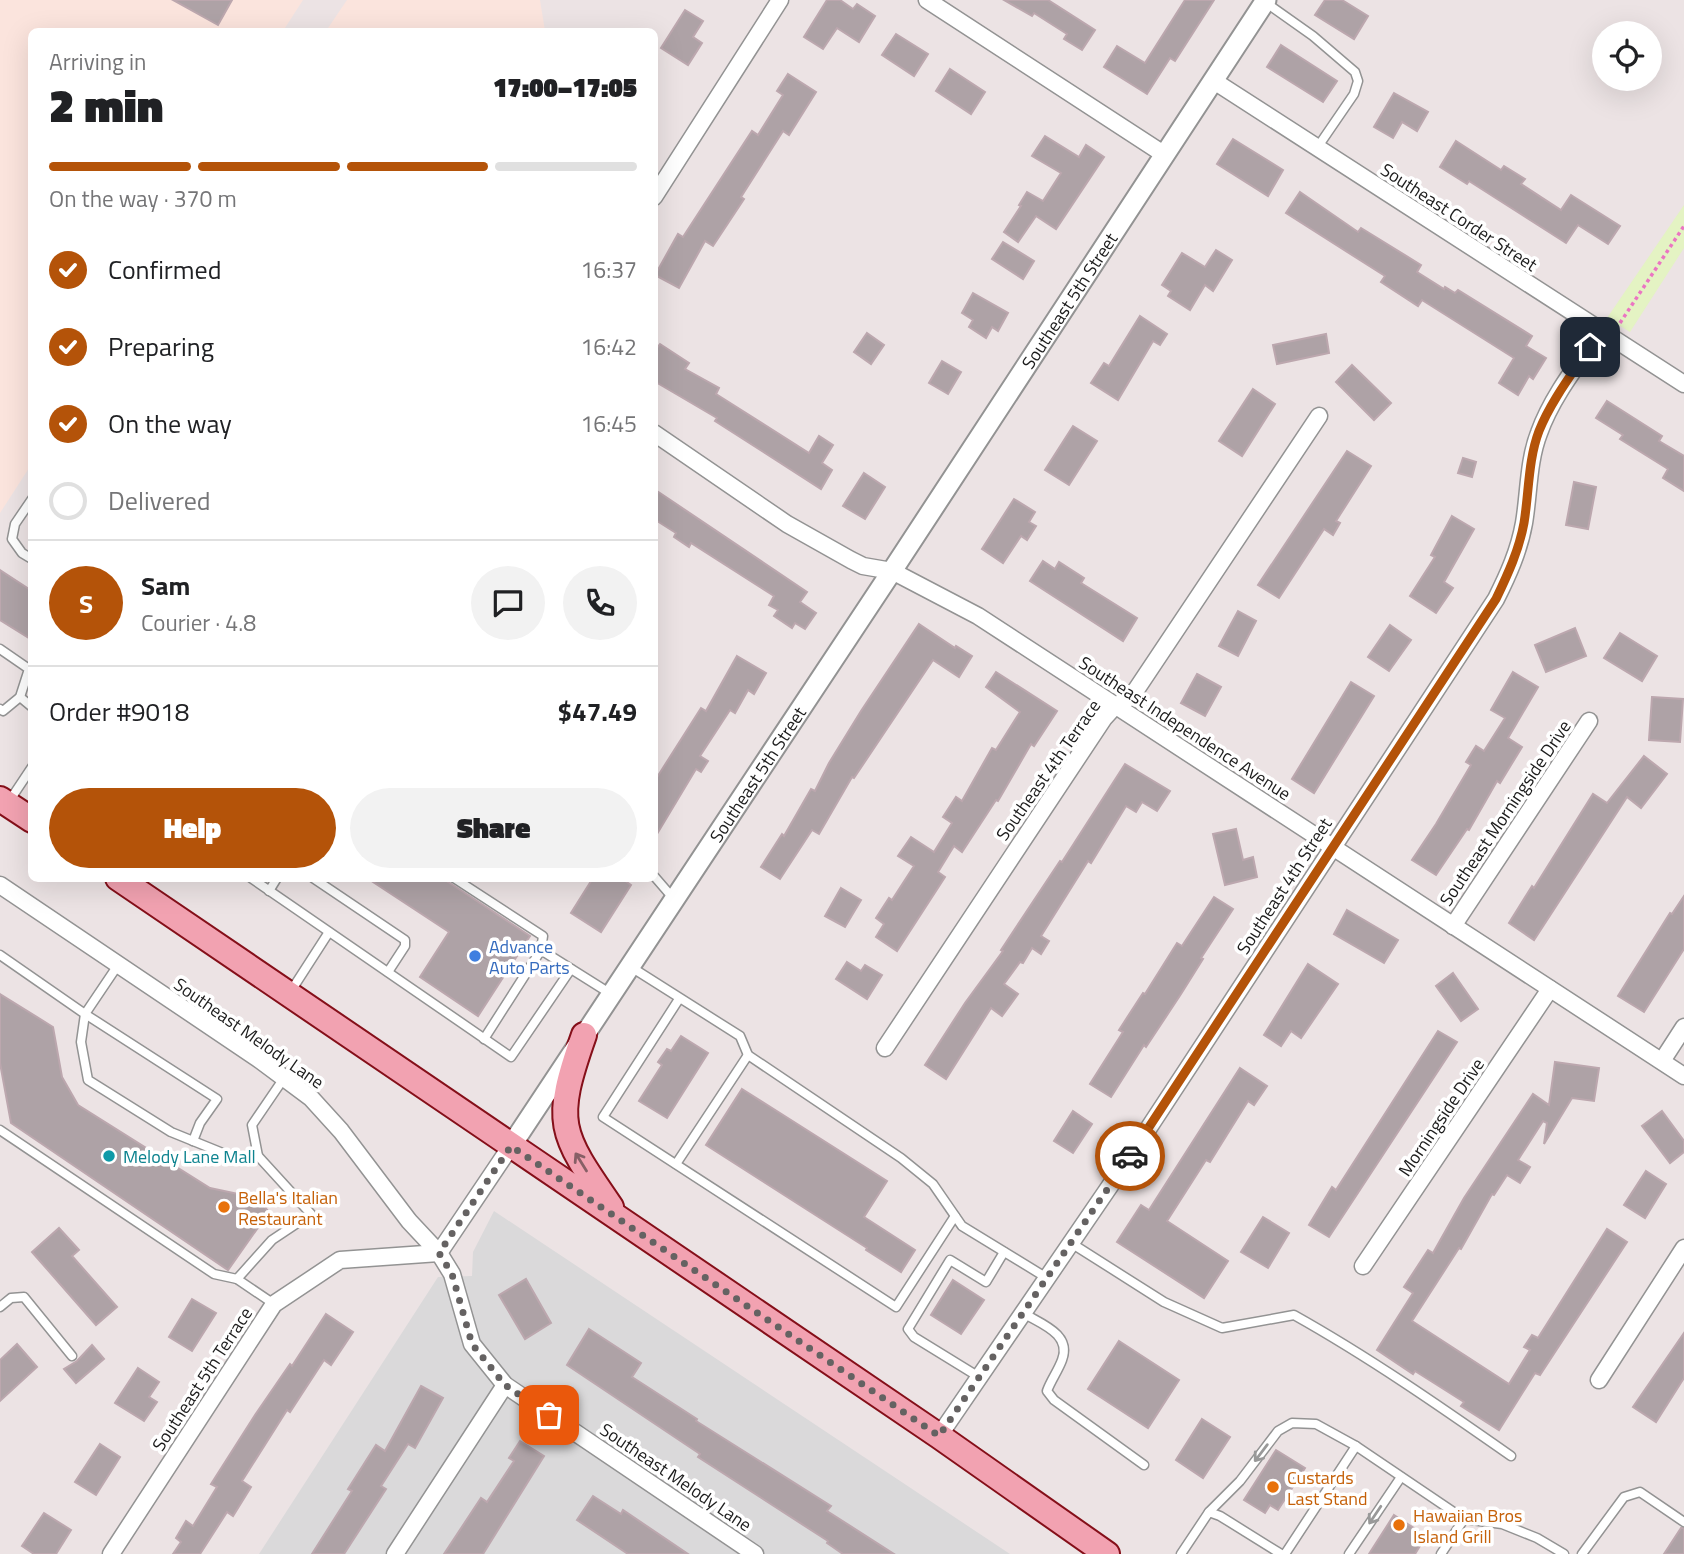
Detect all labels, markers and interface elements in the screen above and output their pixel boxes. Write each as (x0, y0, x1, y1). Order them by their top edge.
map controls (1592, 21, 1662, 91)
button: locate (1592, 21, 1662, 91)
text: Arriving in (49, 44, 146, 79)
text: 17:00–17:05 (493, 68, 637, 107)
text: 2 min (49, 70, 163, 140)
street label: Southeast Corder Street (1375, 156, 1543, 278)
text: On the way · 370 m (49, 181, 237, 216)
street label: Southeast 5th Street (1014, 226, 1124, 374)
text: Confirmed (108, 250, 222, 289)
icon: check (49, 251, 87, 289)
text: 16:37 (580, 252, 637, 287)
pin (1560, 317, 1620, 377)
text: Preparing (108, 327, 214, 366)
icon: check (49, 328, 87, 366)
icon: home (1571, 328, 1609, 366)
text: 16:42 (580, 329, 637, 364)
text: On the way (108, 404, 232, 443)
icon: check (49, 405, 87, 443)
text: 16:45 (580, 406, 637, 441)
text: Delivered (108, 481, 211, 520)
text: Sam (141, 566, 190, 605)
button: chat (471, 566, 545, 640)
button: phone (563, 566, 637, 640)
text: S (79, 584, 93, 623)
text: Courier · 4.8 (141, 605, 256, 640)
street label: Southeast Independence Avenue (1074, 649, 1296, 807)
text: Order #9018 (49, 692, 189, 731)
text: $47.49 (558, 692, 637, 731)
street label: Southeast 4th Terrace (989, 694, 1107, 846)
street label: Southeast 5th Street (702, 700, 813, 848)
street label: Southeast Morningside Drive (1433, 715, 1577, 911)
button: Help (49, 788, 336, 868)
button: Share (350, 788, 637, 868)
street label: Southeast 4th Street (1230, 812, 1339, 960)
place label: Advance Auto Parts (489, 933, 570, 981)
marker: Advance Auto Parts (467, 948, 483, 964)
street label: Southeast Melody Lane (168, 971, 330, 1095)
street label: Morningside Drive (1391, 1052, 1491, 1182)
courier (1095, 1121, 1165, 1191)
icon: car (1111, 1137, 1149, 1175)
place label: Melody Lane Mall (123, 1143, 256, 1170)
marker: Melody Lane Mall (101, 1148, 117, 1164)
one-way arrow (573, 1153, 587, 1173)
place label: Bella's Italian Restaurant (238, 1184, 338, 1232)
marker: Bella's Italian Restaurant (216, 1199, 232, 1215)
street label: Southeast 5th Terrace (145, 1302, 259, 1456)
pin (519, 1385, 579, 1445)
icon: bag (530, 1396, 568, 1434)
street label: Southeast Melody Lane (595, 1416, 757, 1538)
one-way arrow (1253, 1443, 1268, 1462)
place label: Custards Last Stand (1287, 1464, 1367, 1512)
marker: Custards Last Stand (1265, 1479, 1281, 1495)
place label: Hawaiian Bros Island Grill (1413, 1502, 1522, 1550)
one-way arrow (1368, 1505, 1382, 1524)
marker: Hawaiian Bros Island Grill (1391, 1517, 1407, 1533)

